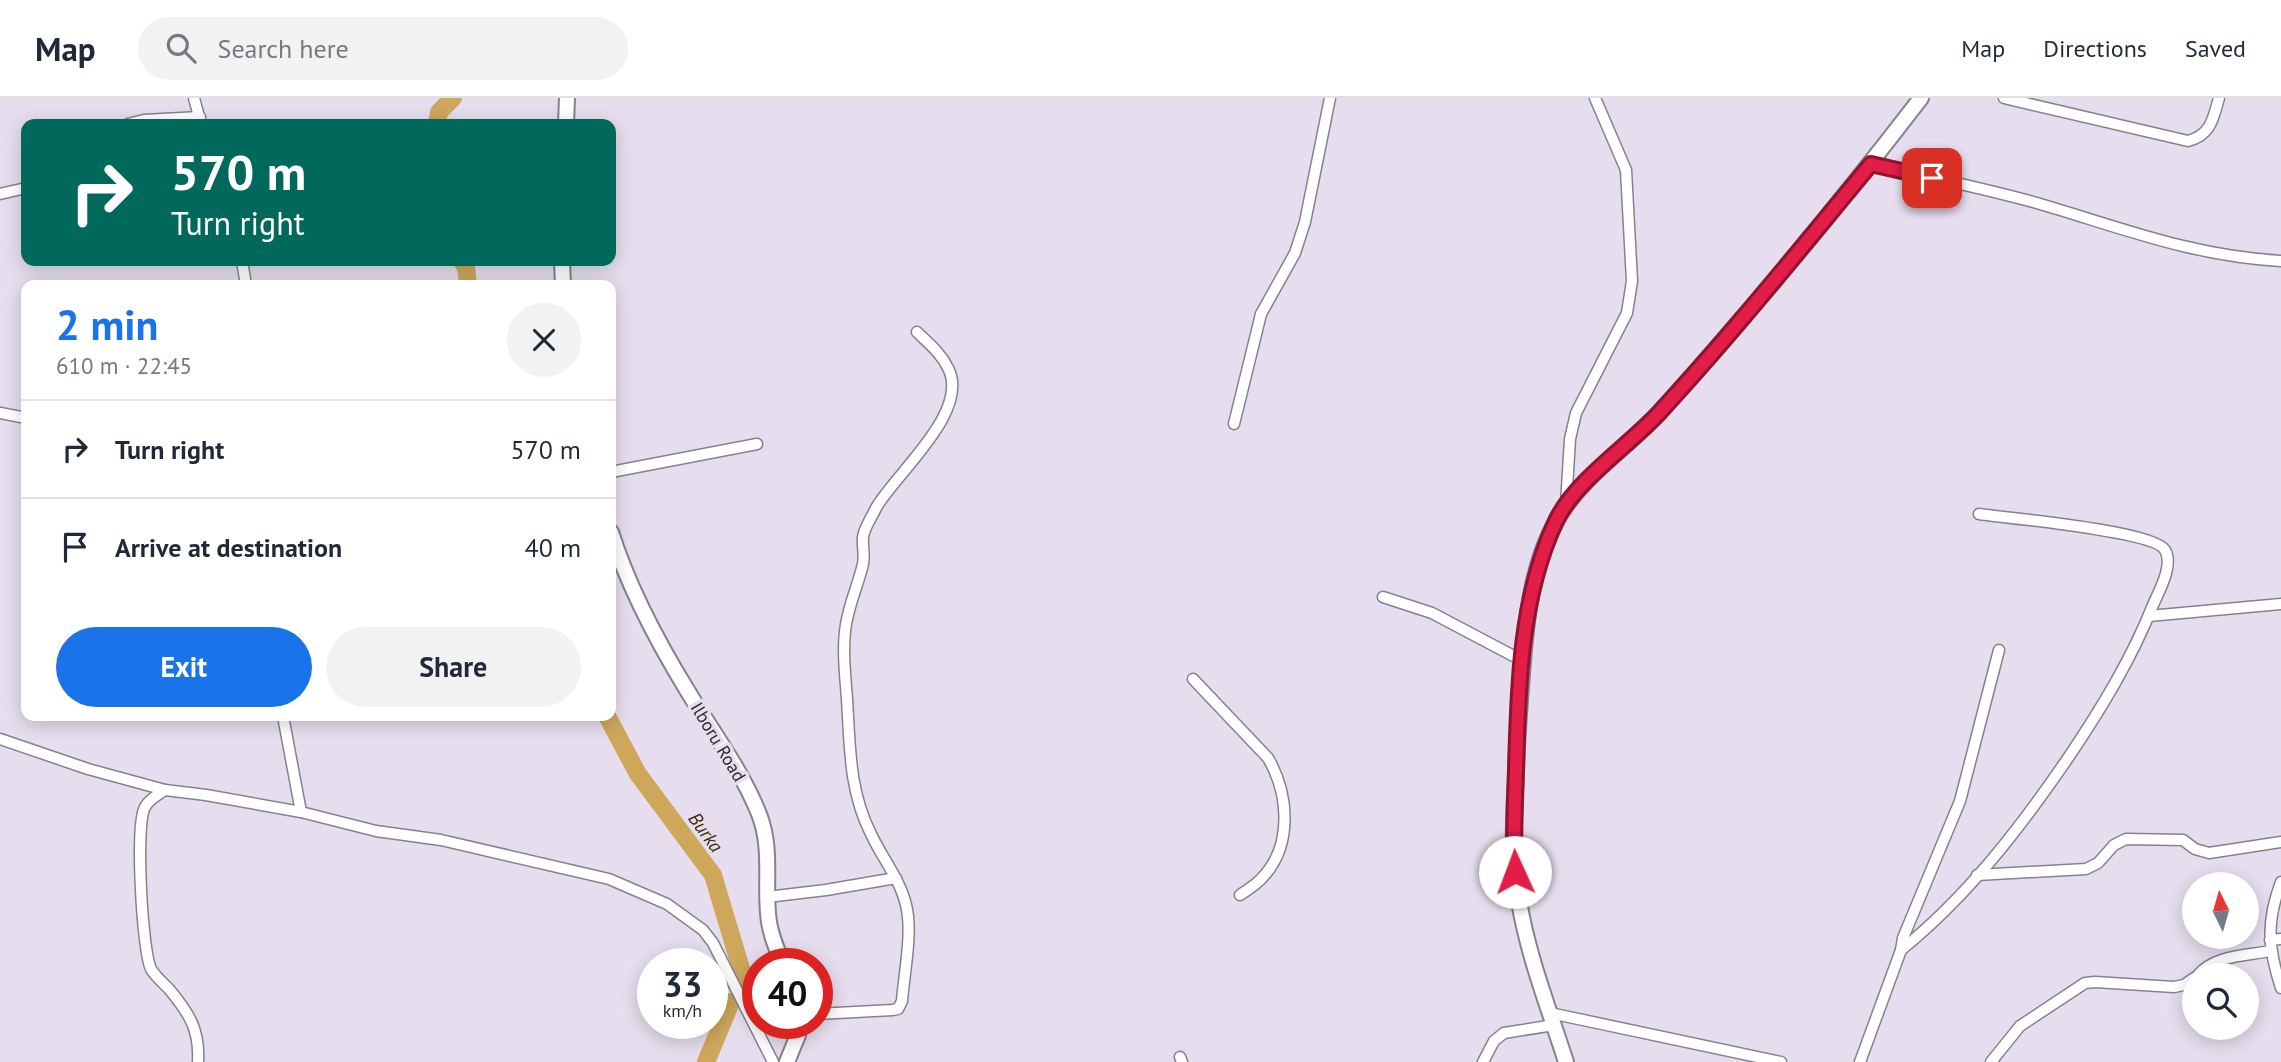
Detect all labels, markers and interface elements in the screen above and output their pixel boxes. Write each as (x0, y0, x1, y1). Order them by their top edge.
search box (138, 17, 628, 80)
text: Map (35, 27, 96, 70)
icon: search (162, 29, 200, 67)
text: Search here (218, 32, 349, 65)
text: Map (1961, 33, 2005, 64)
text: Directions (2043, 33, 2147, 64)
text: Saved (2185, 33, 2246, 64)
text: 570 m (171, 140, 306, 204)
icon: right (56, 147, 147, 238)
pin (1902, 148, 1962, 208)
icon: arrive (1913, 159, 1951, 197)
text: Turn right (171, 202, 305, 244)
text: 2 min (56, 297, 158, 352)
button: close (507, 303, 581, 377)
text: 610 m · 22:45 (56, 351, 192, 380)
icon: right (56, 430, 94, 468)
text: Turn right (115, 433, 224, 466)
text: 570 m (510, 433, 581, 466)
icon: arrive (56, 528, 94, 566)
text: Arrive at destination (115, 531, 342, 564)
text: 40 m (525, 531, 581, 564)
button: Exit (56, 627, 312, 707)
button: Share (326, 627, 581, 707)
street label: Ilboru Road (686, 698, 751, 786)
water label: Burka (683, 807, 729, 857)
position arrow (1478, 835, 1552, 909)
north arrow (2182, 872, 2259, 948)
map controls (2182, 872, 2259, 1040)
speed limit sign: 40 (742, 948, 833, 1039)
text: 33 (663, 961, 702, 1007)
button: search (2182, 963, 2259, 1040)
text: km/h (663, 999, 702, 1022)

